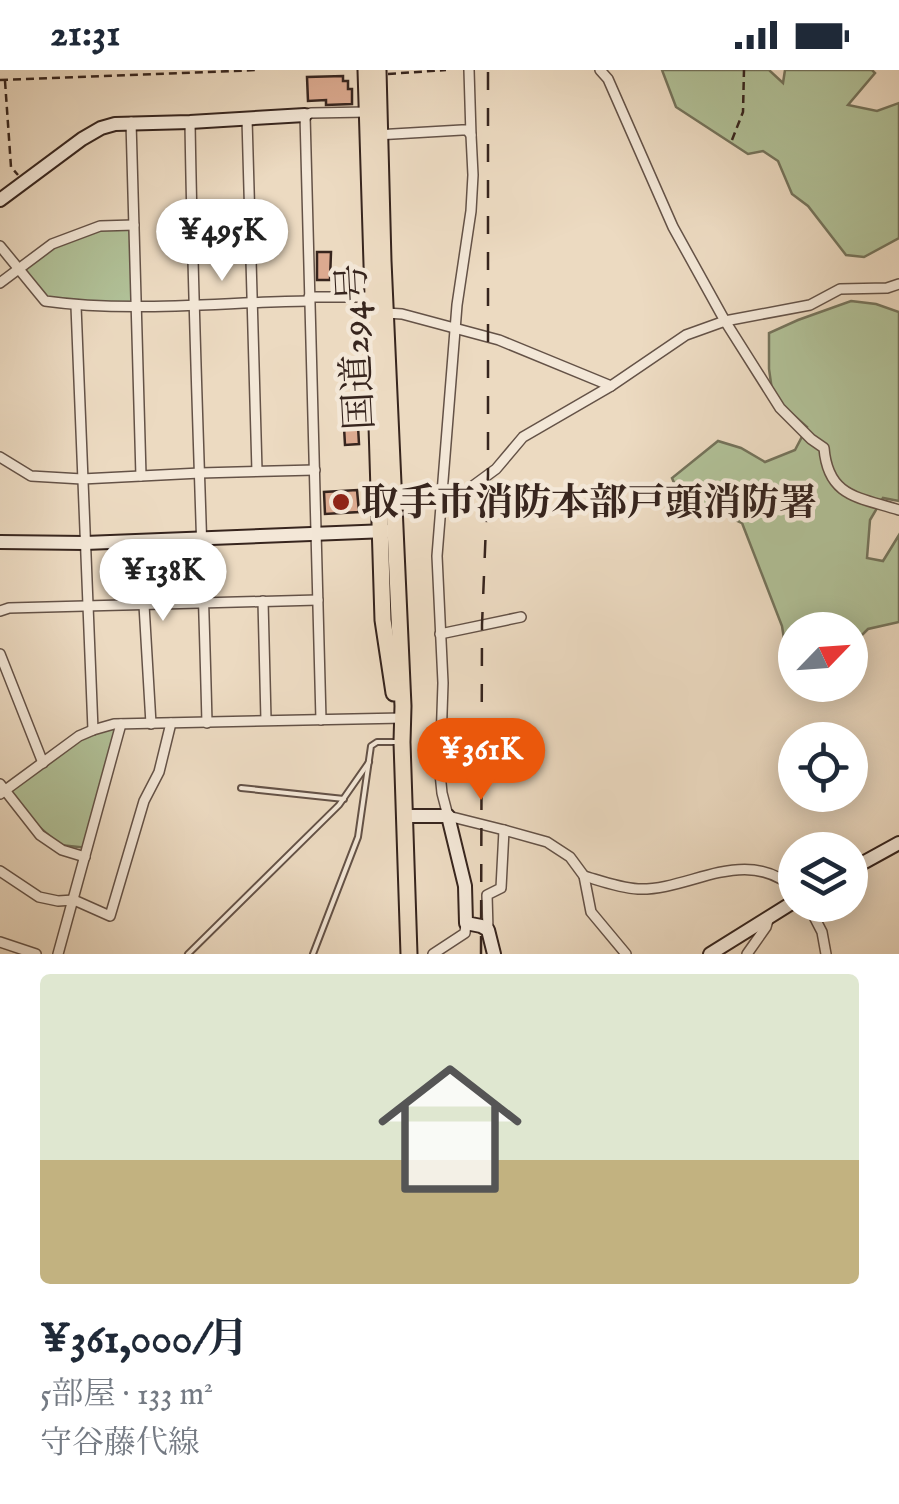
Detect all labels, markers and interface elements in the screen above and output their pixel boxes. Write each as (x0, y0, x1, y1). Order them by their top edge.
text: 21:31 (50, 11, 120, 59)
pin: ¥495K (152, 199, 292, 284)
text: ¥495K (178, 211, 266, 252)
street label: 国道294号 (330, 262, 386, 431)
place label: 取手市消防本部戸頭消防署 (361, 481, 817, 529)
marker: 取手市消防本部戸頭消防署 (330, 491, 352, 513)
pin: ¥138K (93, 539, 233, 624)
text: ¥138K (122, 551, 204, 592)
north arrow (778, 612, 868, 702)
map controls (778, 612, 868, 922)
pin: ¥361K (411, 718, 551, 803)
button: locate (778, 722, 868, 812)
text: ¥361K (439, 730, 523, 771)
button: layers (778, 832, 868, 922)
icon: home (360, 1039, 540, 1219)
text: ¥361,000/月 (40, 1314, 249, 1367)
text: 5部屋 · 133 m² (40, 1375, 213, 1416)
text: 守谷藤代線 (40, 1424, 200, 1465)

